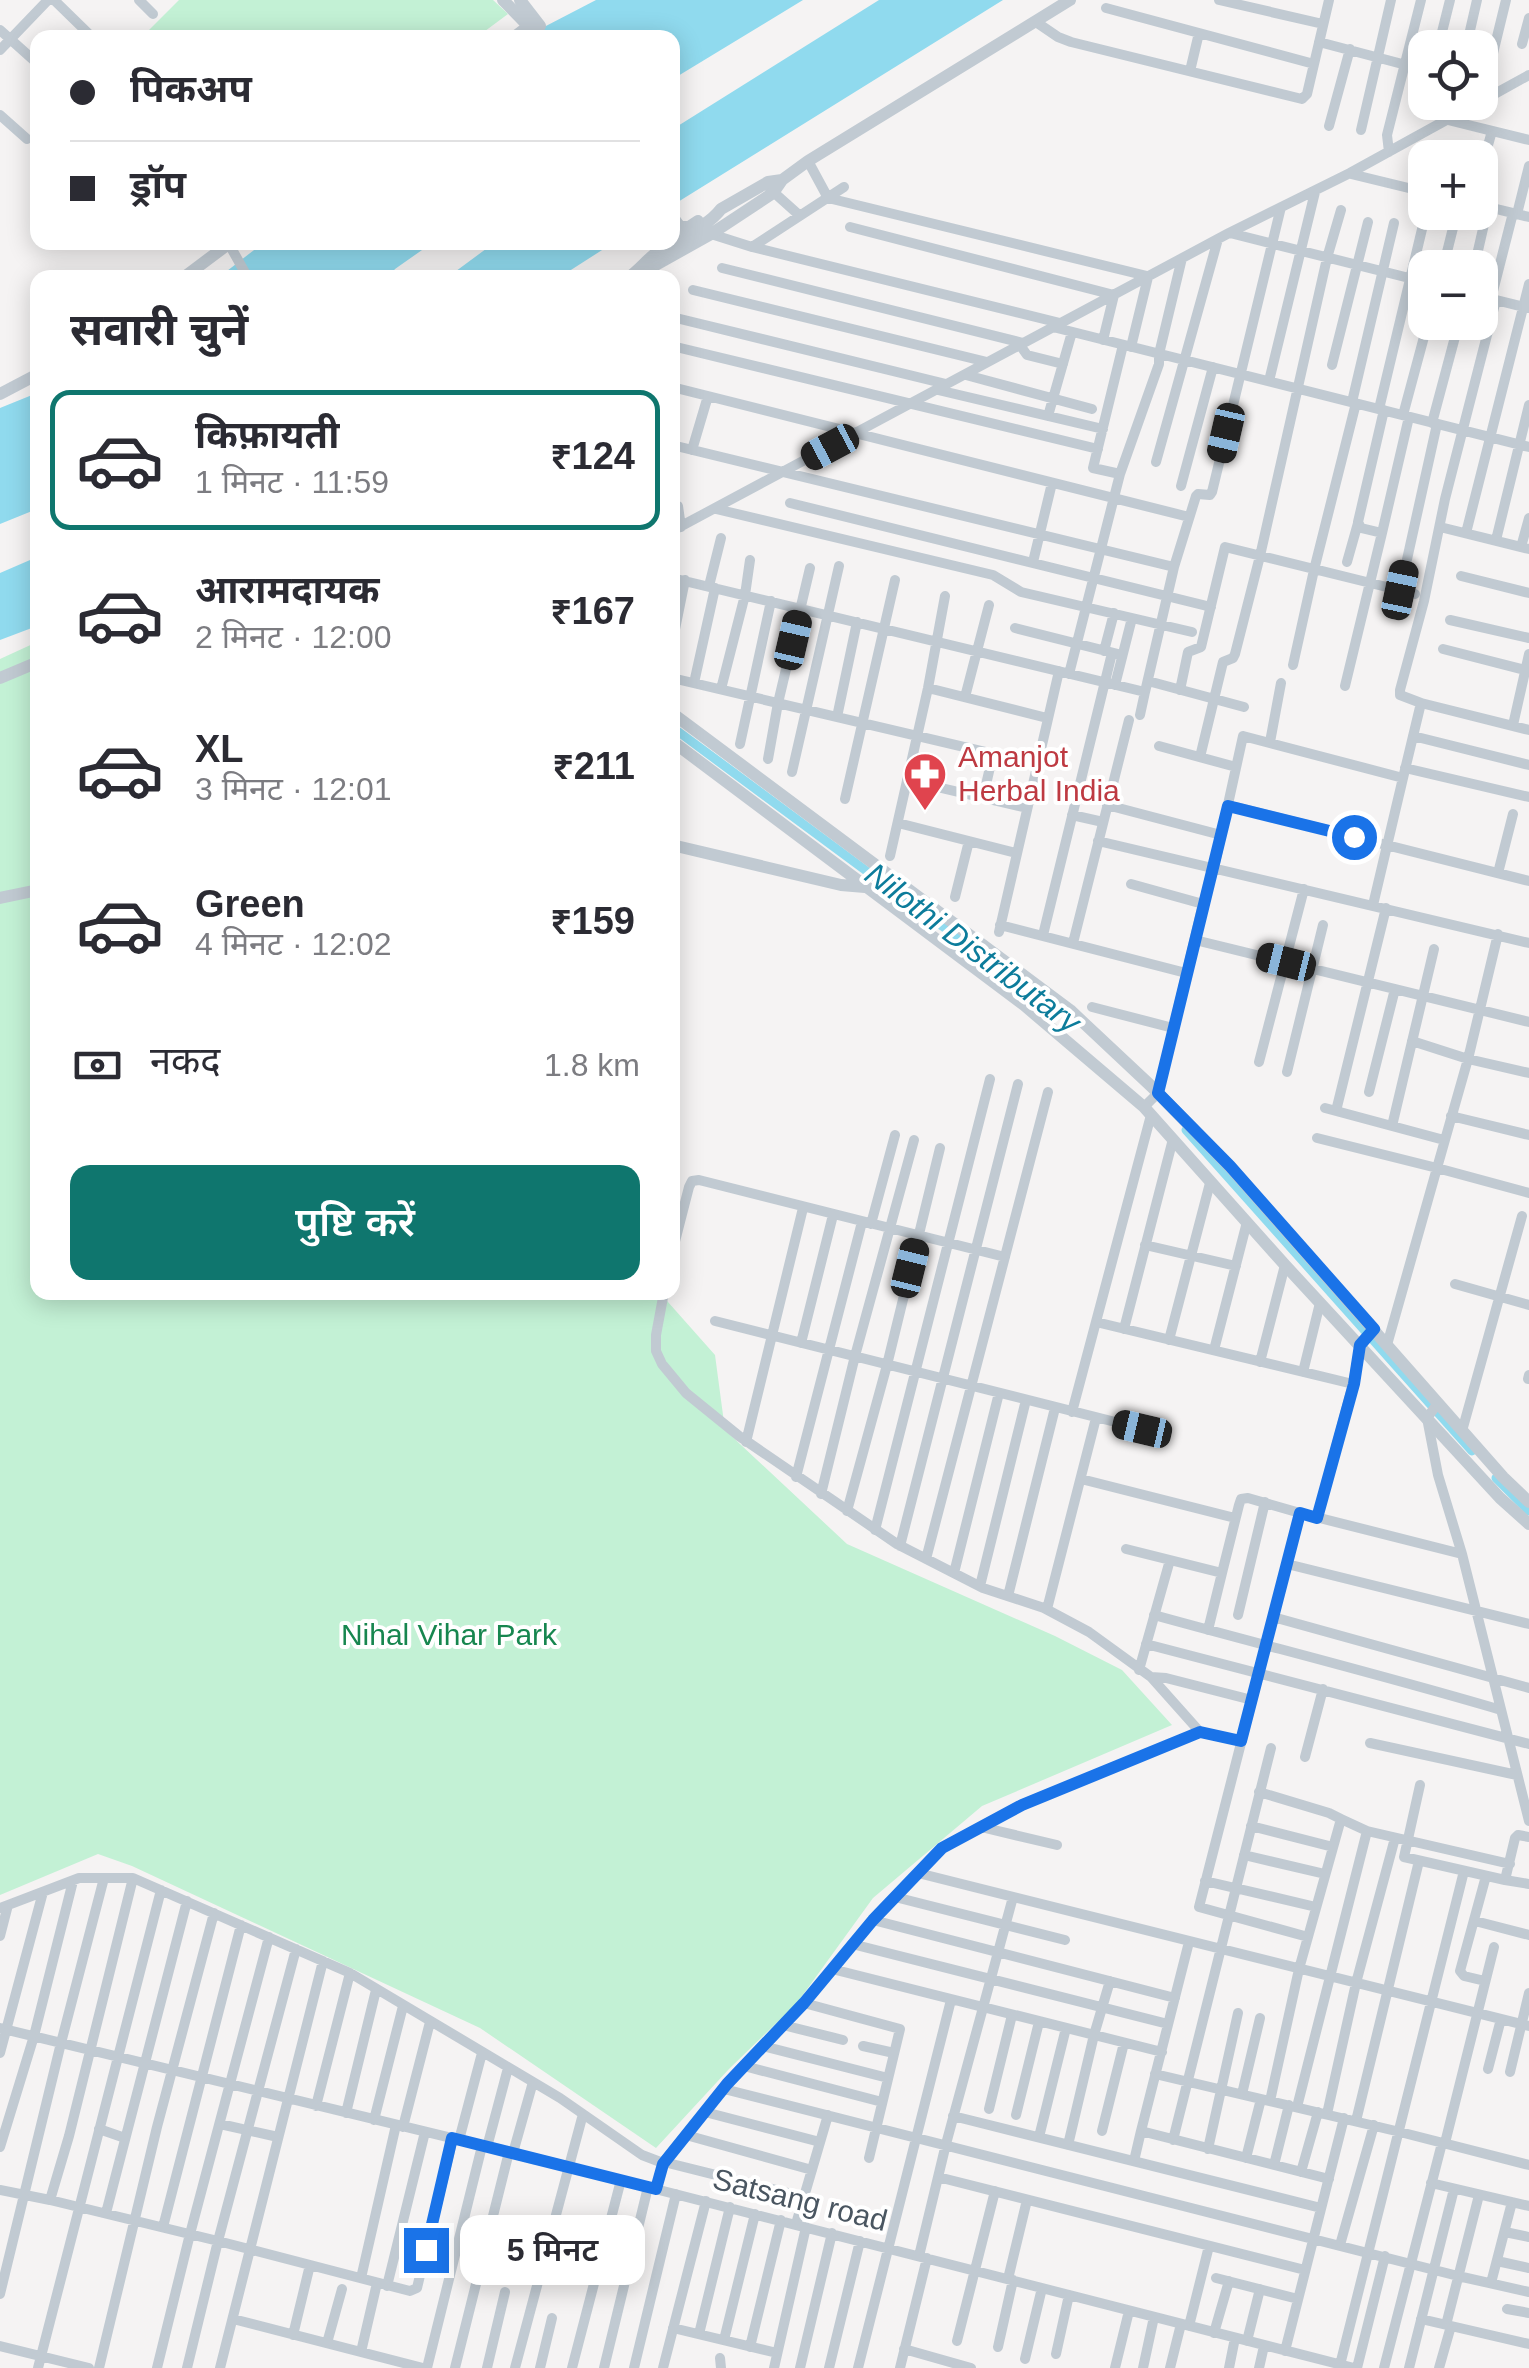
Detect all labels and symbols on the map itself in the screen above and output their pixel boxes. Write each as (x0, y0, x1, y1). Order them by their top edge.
car (1205, 400, 1247, 466)
car (796, 420, 864, 474)
car (1379, 558, 1421, 622)
car (772, 607, 814, 673)
place label: Amanjot Herbal India (958, 740, 1120, 807)
pharmacy icon: Amanjot Herbal India (902, 751, 948, 812)
route start (1332, 815, 1377, 860)
water label: Nilothi Distributary (858, 856, 1089, 1042)
car (1253, 940, 1319, 984)
car (888, 1235, 932, 1301)
car (1109, 1408, 1175, 1450)
park label: Nihal Vihar Park (341, 1618, 558, 1651)
street label: Satsang road (710, 2162, 891, 2237)
callout: 5 मिनट (461, 2215, 646, 2285)
route end (404, 2228, 449, 2273)

